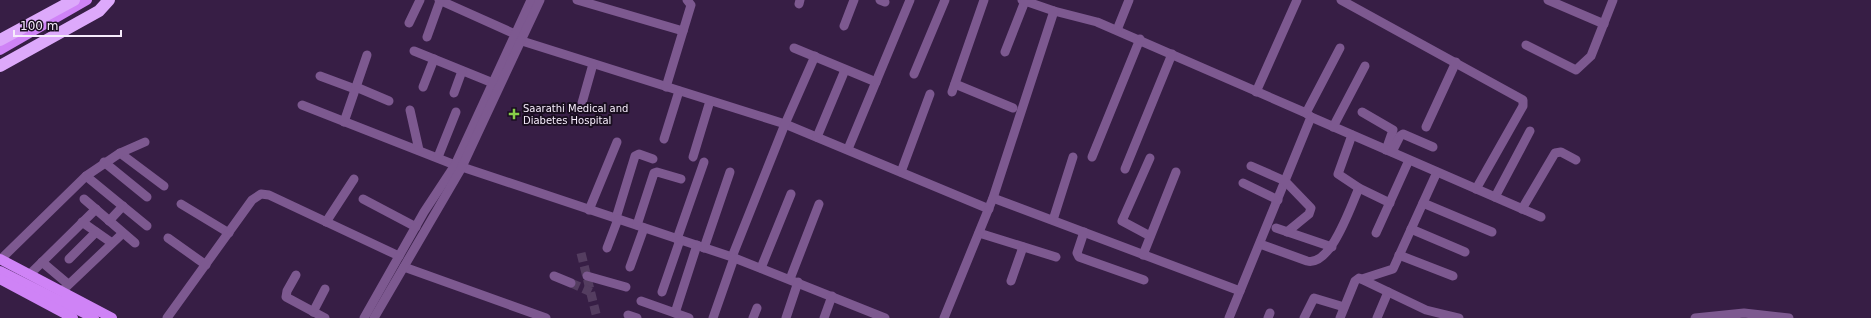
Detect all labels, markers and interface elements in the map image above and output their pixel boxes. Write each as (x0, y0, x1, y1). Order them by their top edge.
scale bar (14, 12, 121, 38)
text: 100 m (20, 19, 58, 33)
place label: Saarathi Medical and Diabetes Hospital (523, 103, 628, 126)
marker: Saarathi Medical and Diabetes Hospital (508, 108, 520, 120)

